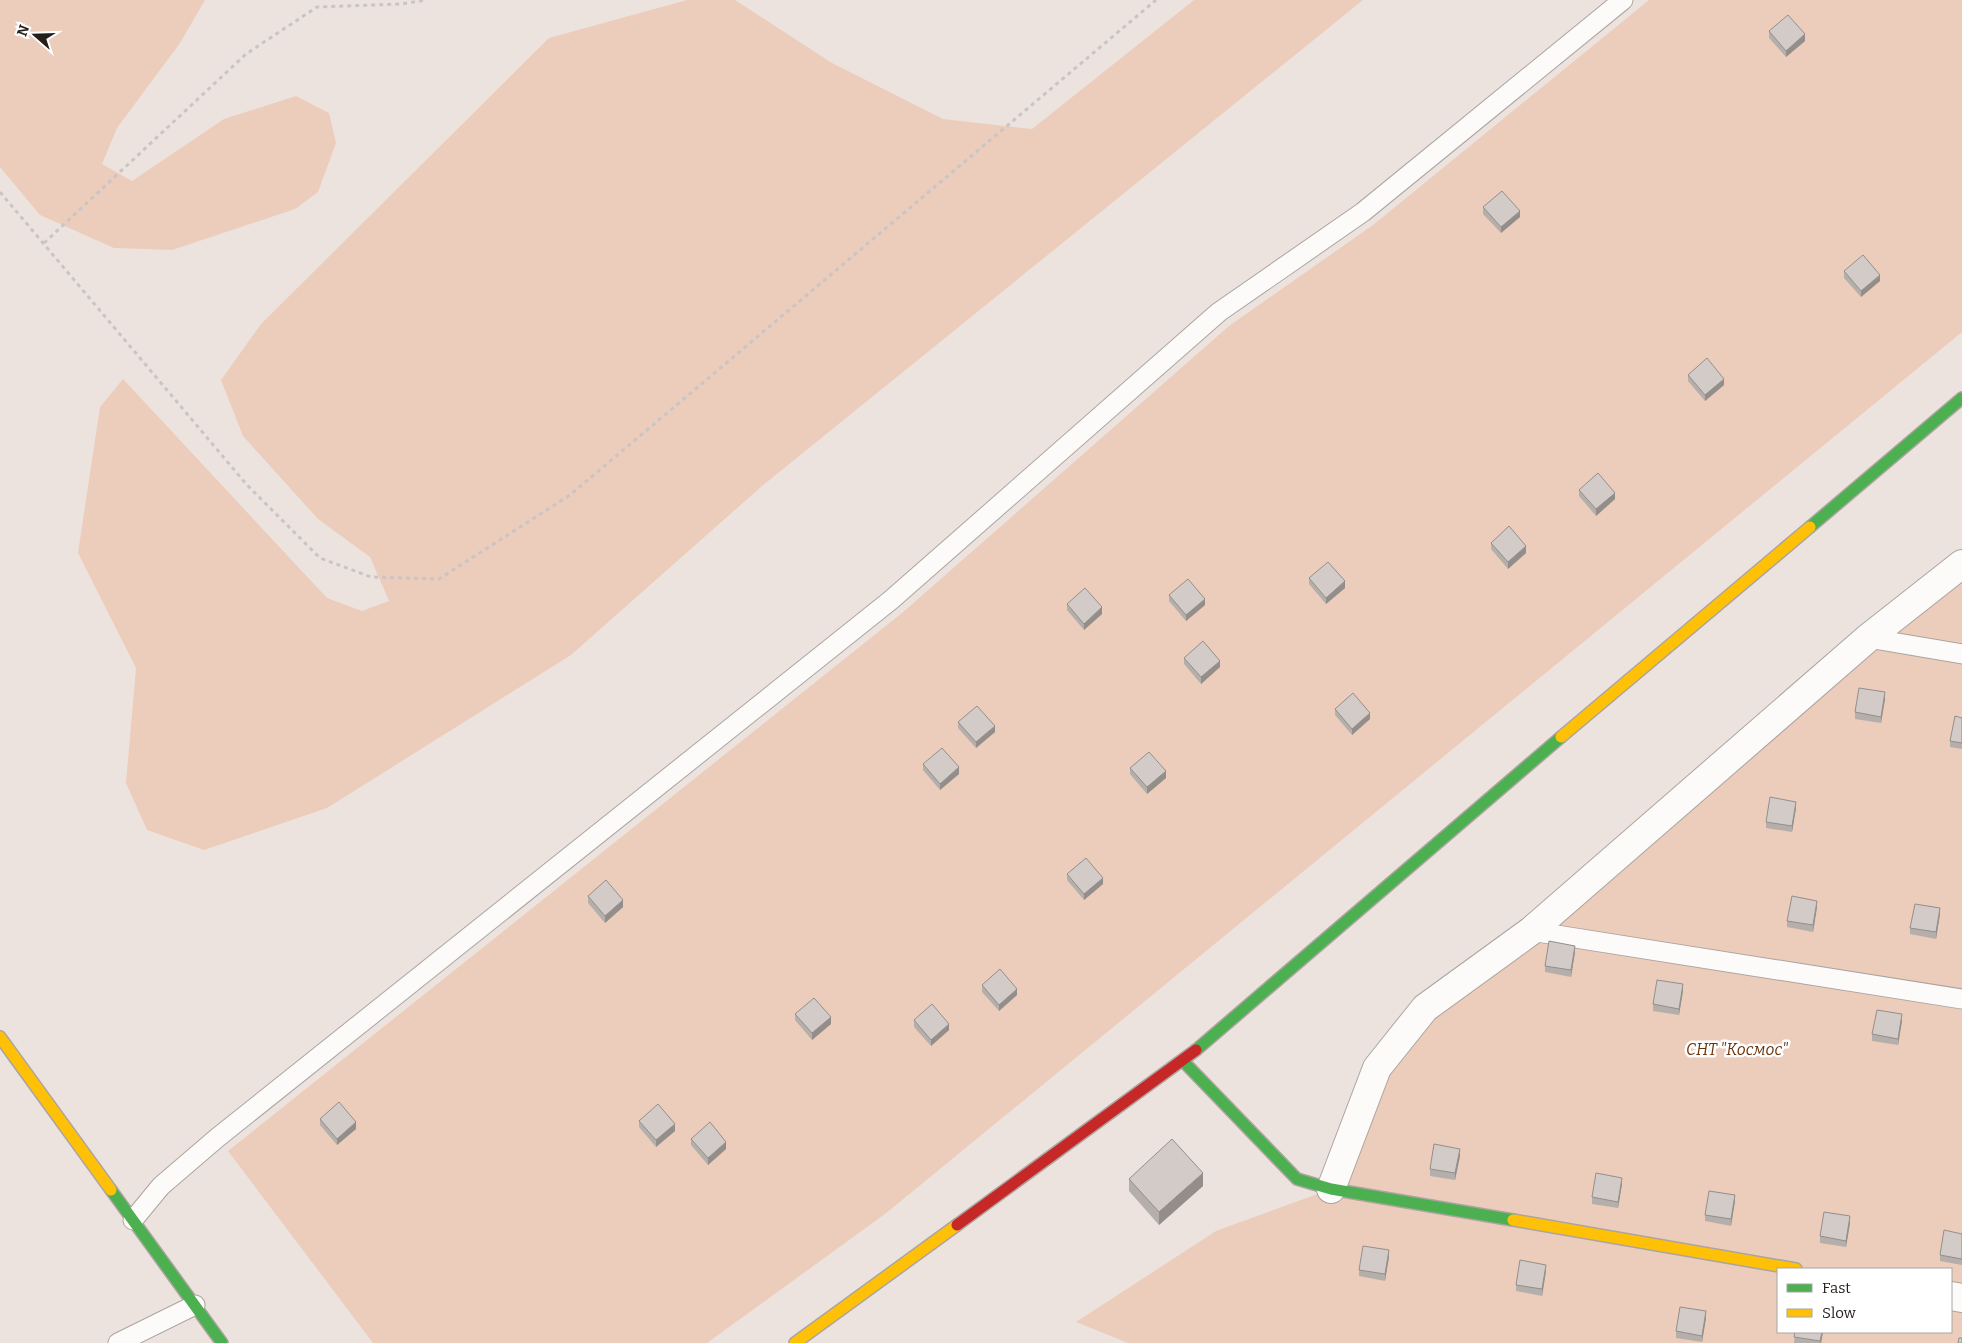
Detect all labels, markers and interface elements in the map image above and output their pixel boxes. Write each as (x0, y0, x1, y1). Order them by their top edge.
north arrow (10, 10, 60, 60)
text: N (13, 23, 33, 39)
park label: СНТ "Космос" (1686, 1040, 1789, 1059)
legend (1777, 1268, 1952, 1333)
text: Fast (1822, 1279, 1851, 1297)
text: Slow (1822, 1304, 1857, 1322)

